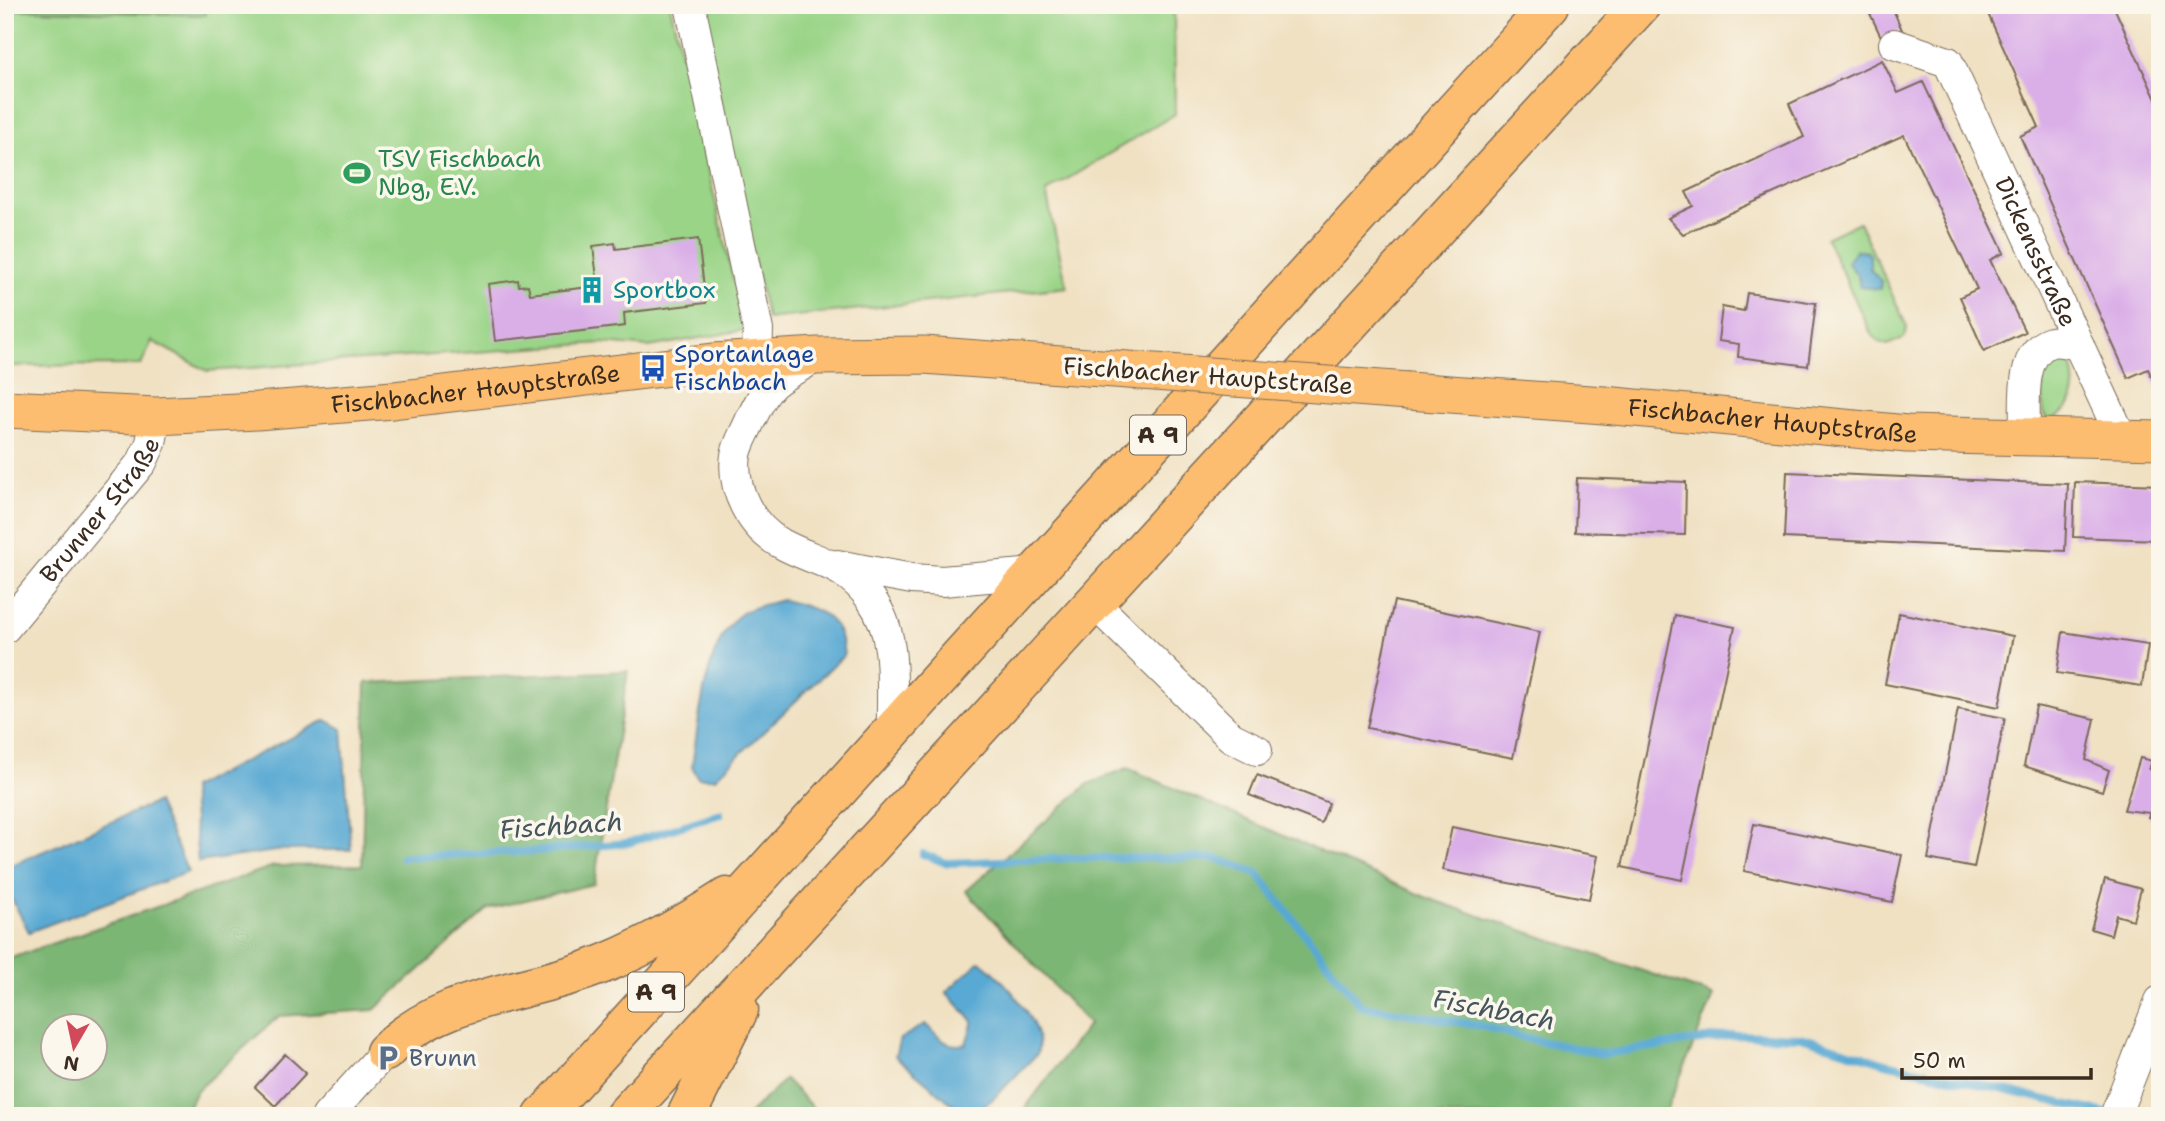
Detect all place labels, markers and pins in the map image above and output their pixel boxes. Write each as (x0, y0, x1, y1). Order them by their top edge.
place label: TSV Fischbach Nbg, E.V. (378, 143, 542, 203)
sports icon: TSV Fischbach Nbg, E.V. (342, 158, 372, 188)
place label: Sportbox (613, 274, 716, 306)
building icon: Sportbox (577, 275, 607, 305)
place label: Sportanlage Fischbach (674, 338, 815, 398)
bus stop icon: Sportanlage Fischbach (638, 353, 668, 383)
place label: Brunn (409, 1042, 477, 1074)
parking icon: Brunn (373, 1043, 403, 1073)

